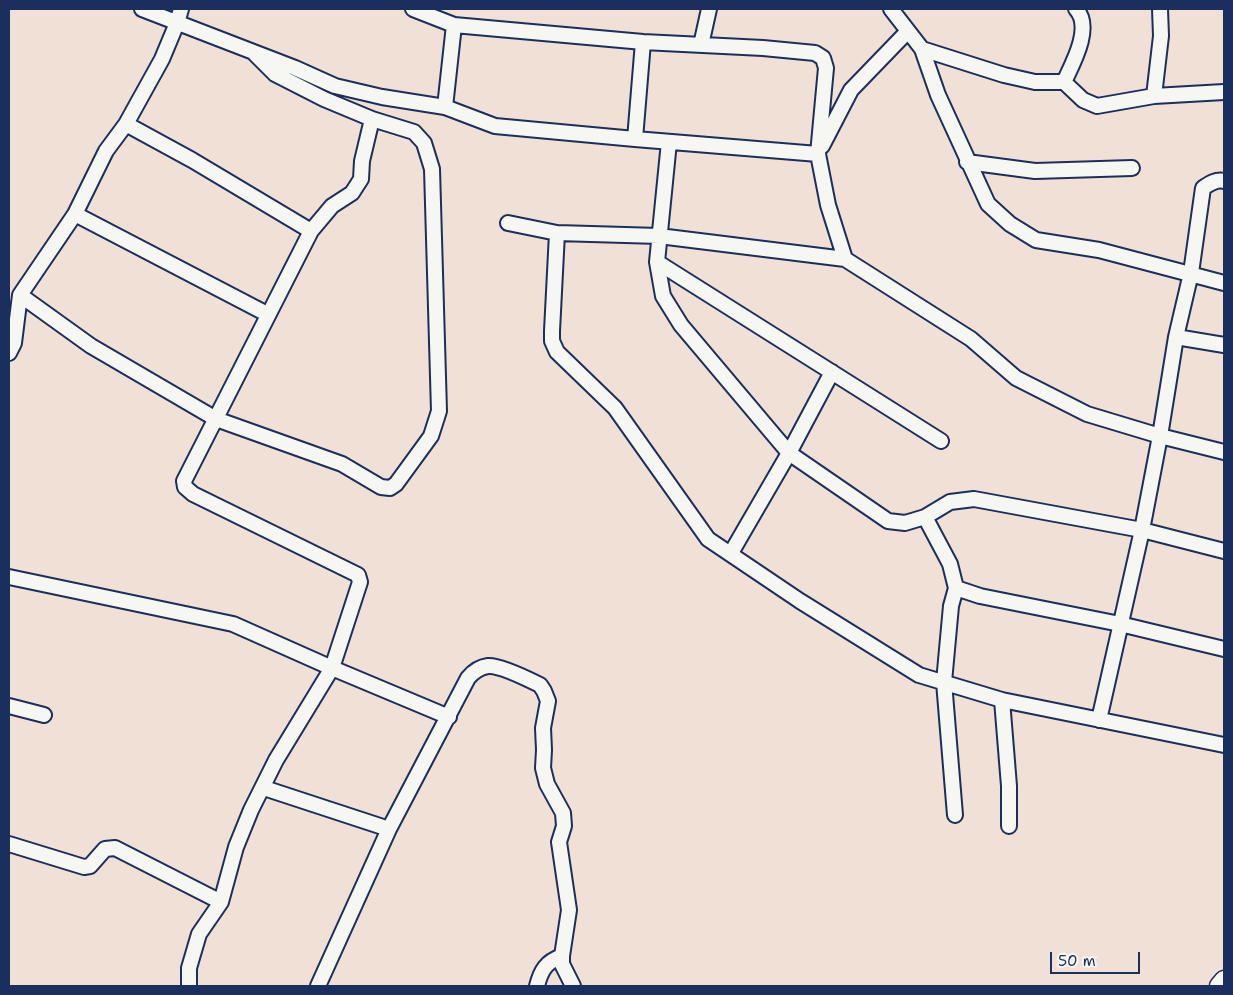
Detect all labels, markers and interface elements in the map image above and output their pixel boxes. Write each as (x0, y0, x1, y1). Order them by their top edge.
scale bar (1053, 942, 1143, 974)
text: 50 m (1058, 951, 1096, 971)

